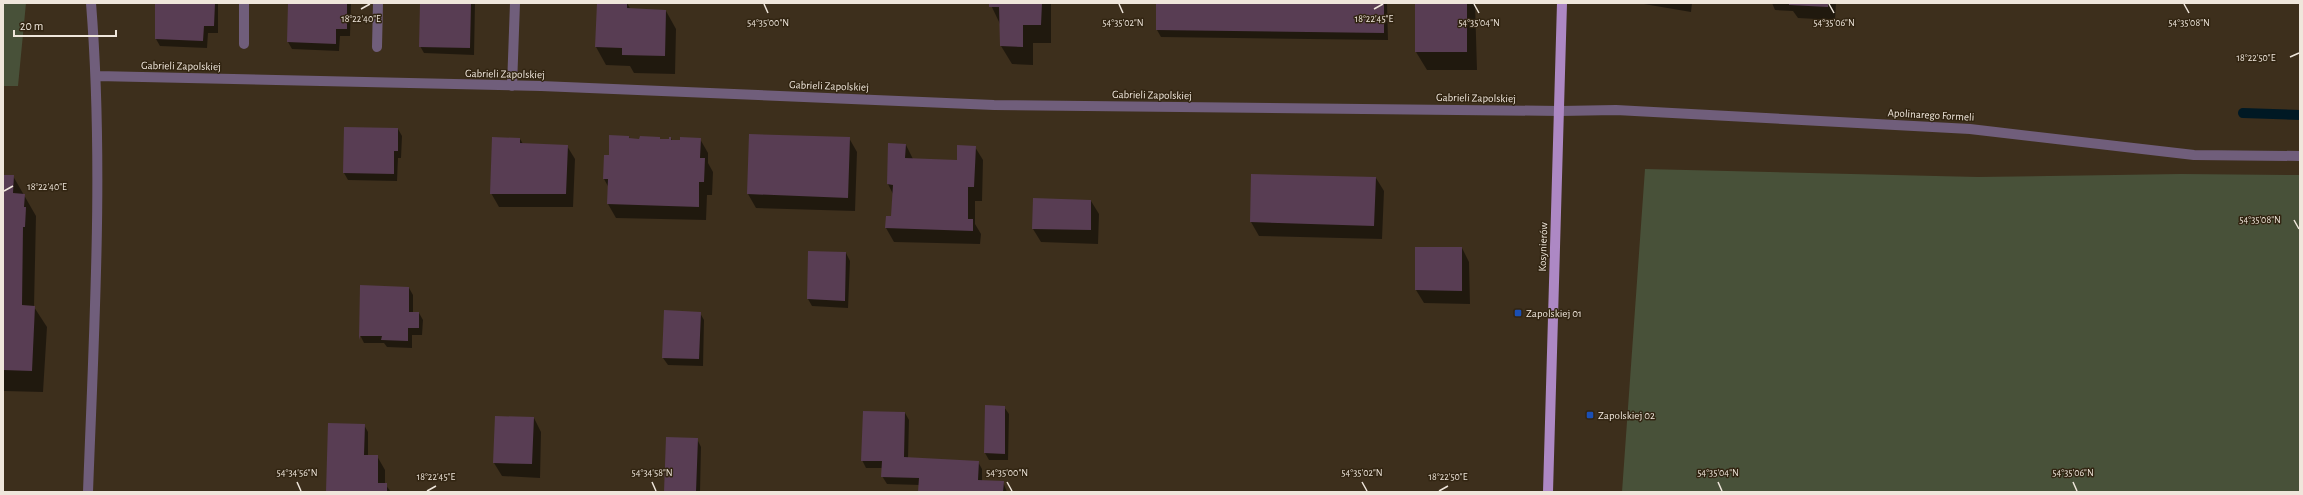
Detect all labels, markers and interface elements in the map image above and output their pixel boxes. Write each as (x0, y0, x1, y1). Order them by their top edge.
scale bar (14, 12, 116, 38)
text: 18°22'40"E (341, 14, 381, 24)
text: 18°22'45"E (1355, 14, 1393, 24)
text: 54°35'00"N (747, 18, 789, 28)
text: 54°35'02"N (1102, 18, 1144, 28)
text: 54°35'04"N (1458, 18, 1500, 28)
text: 54°35'06"N (1813, 18, 1855, 28)
text: 54°35'08"N (2168, 18, 2210, 28)
text: 20 m (20, 20, 43, 32)
text: 18°22'50"E (2237, 53, 2276, 63)
street label: Gabrieli Zapolskiej (141, 60, 221, 72)
street label: Gabrieli Zapolskiej (465, 68, 545, 80)
street label: Gabrieli Zapolskiej (789, 79, 869, 93)
street label: Gabrieli Zapolskiej (1112, 89, 1192, 101)
street label: Gabrieli Zapolskiej (1436, 92, 1516, 104)
street label: Apolinarego Formeli (1887, 107, 1975, 123)
text: 18°22'40"E (27, 182, 67, 192)
text: 54°35'08"N (2239, 215, 2281, 225)
street label: Kosynierów (1537, 221, 1549, 272)
marker: Zapolskiej 01 (1513, 308, 1523, 318)
place label: Zapolskiej 01 (1526, 308, 1582, 319)
marker: Zapolskiej 02 (1585, 410, 1595, 420)
place label: Zapolskiej 02 (1598, 410, 1655, 421)
text: 54°34'56"N (276, 468, 318, 478)
text: 54°34'58"N (631, 468, 673, 478)
text: 54°35'00"N (986, 468, 1028, 478)
text: 54°35'02"N (1341, 468, 1383, 478)
text: 54°35'04"N (1697, 468, 1739, 478)
text: 54°35'06"N (2052, 468, 2094, 478)
text: 18°22'45"E (417, 472, 455, 482)
text: 18°22'50"E (1429, 472, 1468, 482)

